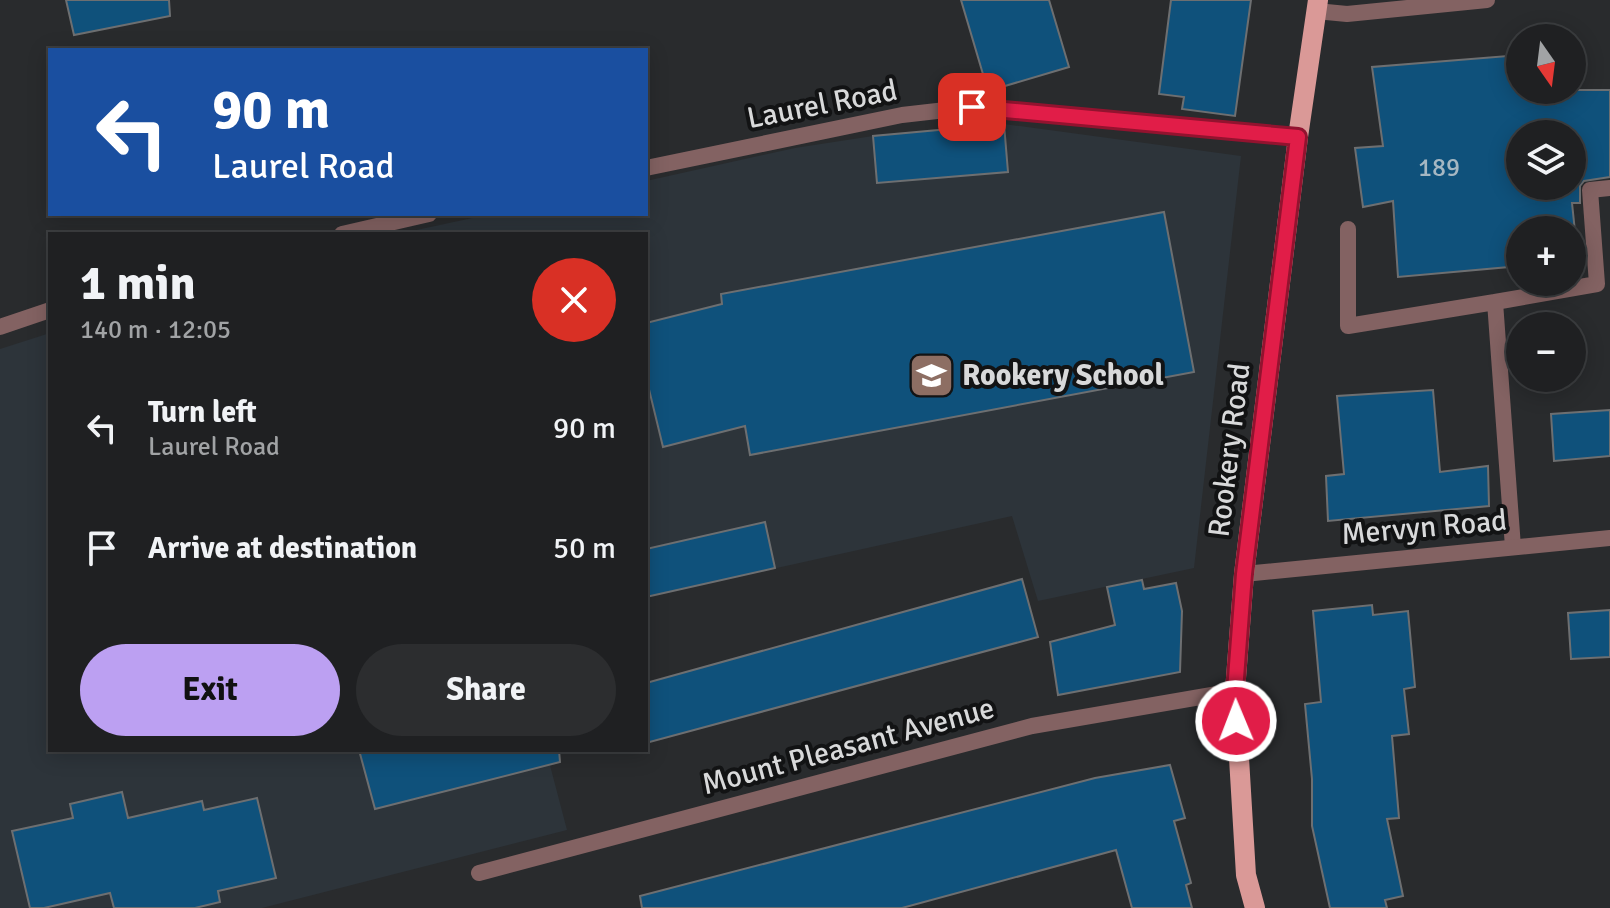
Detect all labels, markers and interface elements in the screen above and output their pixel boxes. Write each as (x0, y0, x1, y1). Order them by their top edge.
north arrow (1506, 24, 1586, 104)
map controls (1506, 24, 1586, 392)
street label: Laurel Road (744, 72, 900, 137)
pin (938, 73, 1006, 141)
text: 90 m (212, 75, 330, 144)
icon: left (80, 80, 184, 184)
icon: arrive (950, 85, 994, 129)
button: layers (1506, 120, 1586, 200)
text: Laurel Road (212, 144, 395, 189)
house number: 189 (1418, 152, 1460, 184)
button: + (1506, 216, 1586, 296)
text: 1 min (80, 254, 196, 313)
button: close (532, 258, 616, 342)
button: − (1506, 312, 1586, 392)
text: 140 m · 12:05 (80, 314, 231, 346)
school or university icon: Rookery School (907, 351, 955, 399)
place label: Rookery School (962, 357, 1164, 394)
street label: Rookery Road (1200, 361, 1259, 539)
text: Turn left (148, 394, 257, 431)
icon: left (80, 406, 124, 450)
text: 90 m (553, 410, 616, 447)
text: Laurel Road (148, 431, 280, 463)
street label: Mervyn Road (1340, 502, 1508, 553)
icon: arrive (80, 526, 124, 570)
text: Arrive at destination (148, 530, 417, 567)
text: 50 m (553, 530, 616, 567)
button: Exit (80, 644, 340, 736)
button: Share (356, 644, 616, 736)
position arrow (1194, 679, 1278, 763)
street label: Mount Pleasant Avenue (698, 690, 998, 803)

